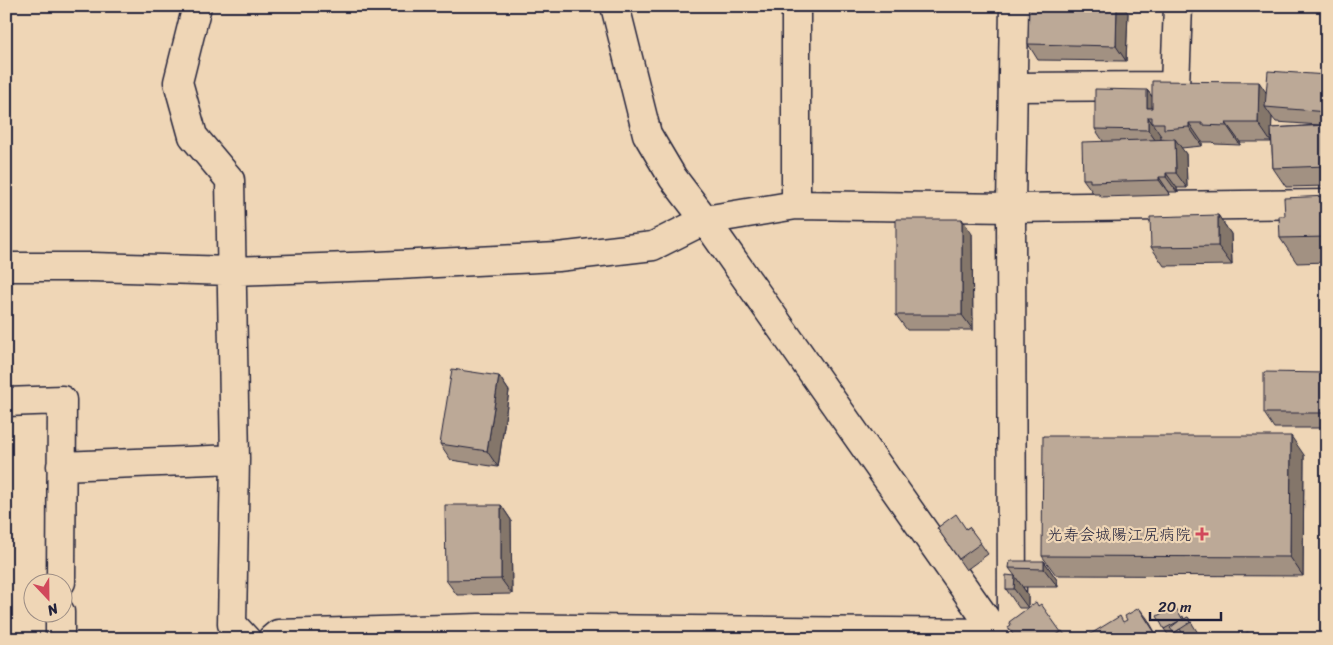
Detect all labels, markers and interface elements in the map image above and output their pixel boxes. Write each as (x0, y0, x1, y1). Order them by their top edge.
place label: 光寿会城陽江尻病院 (1047, 520, 1191, 549)
marker: 光寿会城陽江尻病院 (1195, 527, 1209, 541)
north arrow (22, 572, 72, 622)
scale bar (1150, 590, 1222, 622)
text: 20 m (1158, 594, 1192, 620)
text: N (43, 596, 63, 623)

